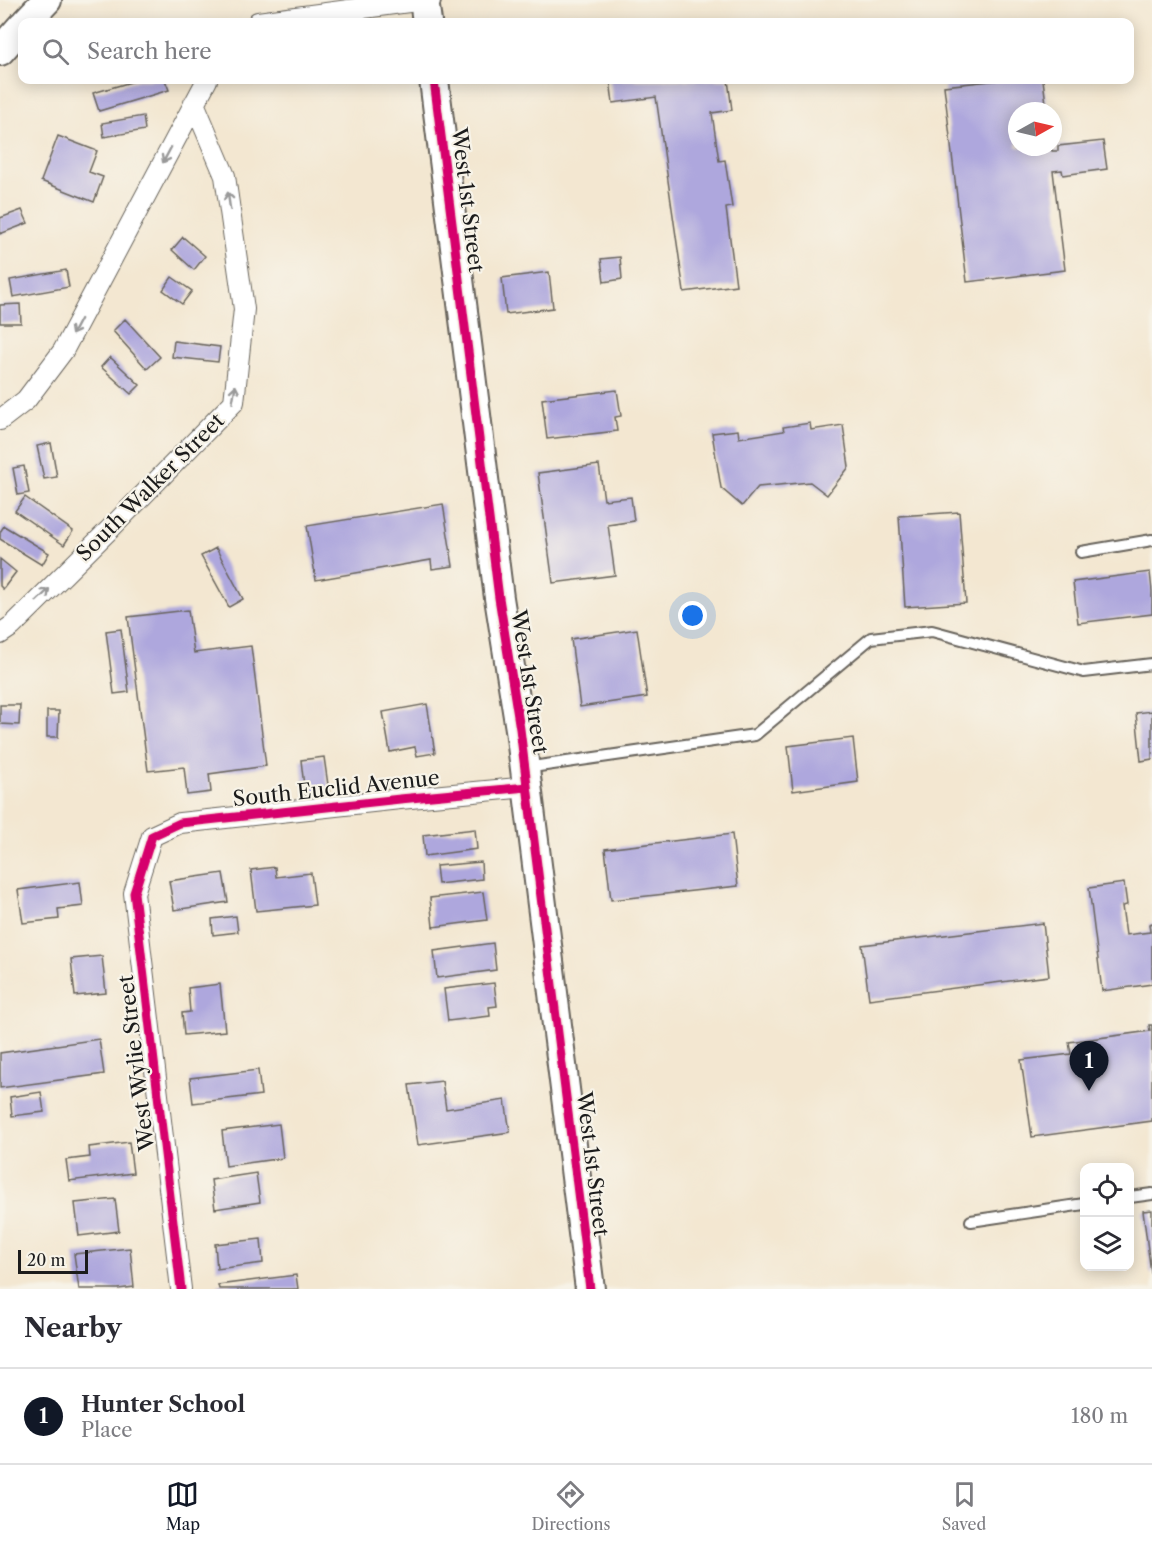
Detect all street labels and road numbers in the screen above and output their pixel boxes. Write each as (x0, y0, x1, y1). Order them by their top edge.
street label: West 1st Street (447, 125, 489, 274)
street label: South Walker Street (71, 407, 230, 566)
street label: West 1st Street (506, 607, 554, 756)
street label: South Euclid Avenue (231, 765, 441, 811)
street label: West Wylie Street (113, 973, 159, 1153)
street label: West 1st Street (572, 1089, 614, 1238)

